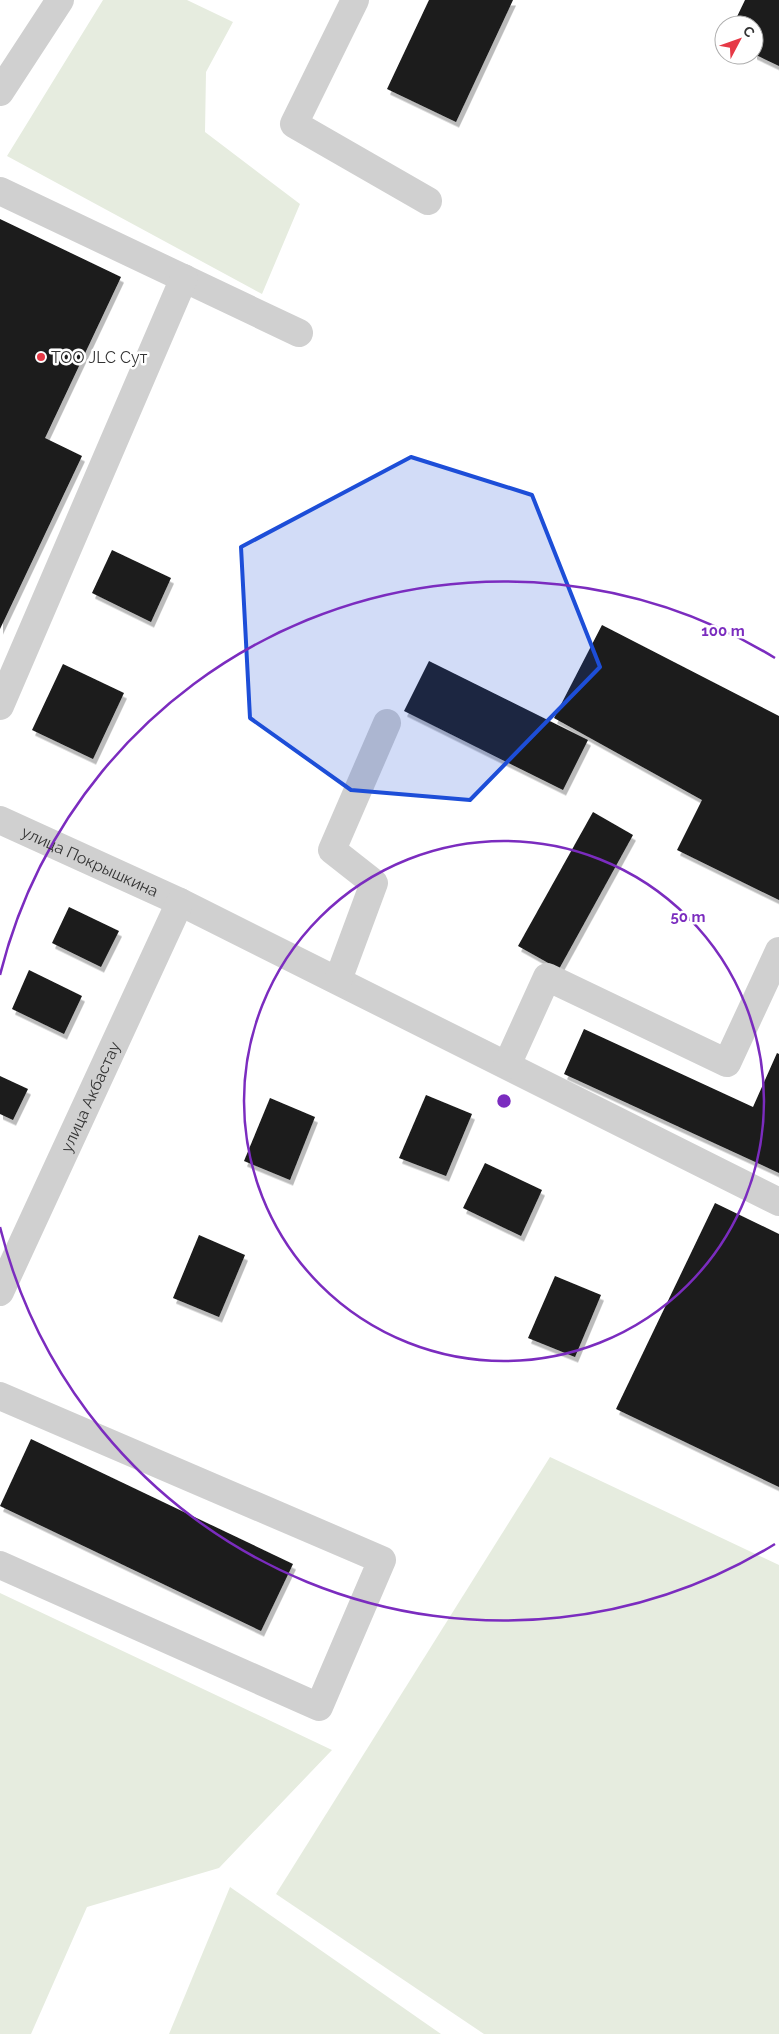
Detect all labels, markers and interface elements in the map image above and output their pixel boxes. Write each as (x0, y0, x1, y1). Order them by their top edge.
north arrow (714, 15, 764, 65)
text: С (740, 23, 758, 41)
place label: ТОО JLC Сут (51, 348, 148, 367)
marker: ТОО JLC Сут (35, 351, 47, 363)
text: 100 m (701, 622, 745, 640)
street label: улица Покрышкина (19, 822, 161, 900)
text: 50 m (670, 908, 706, 926)
street label: улица Акбастау (56, 1038, 124, 1155)
centre of rings (495, 1092, 513, 1110)

